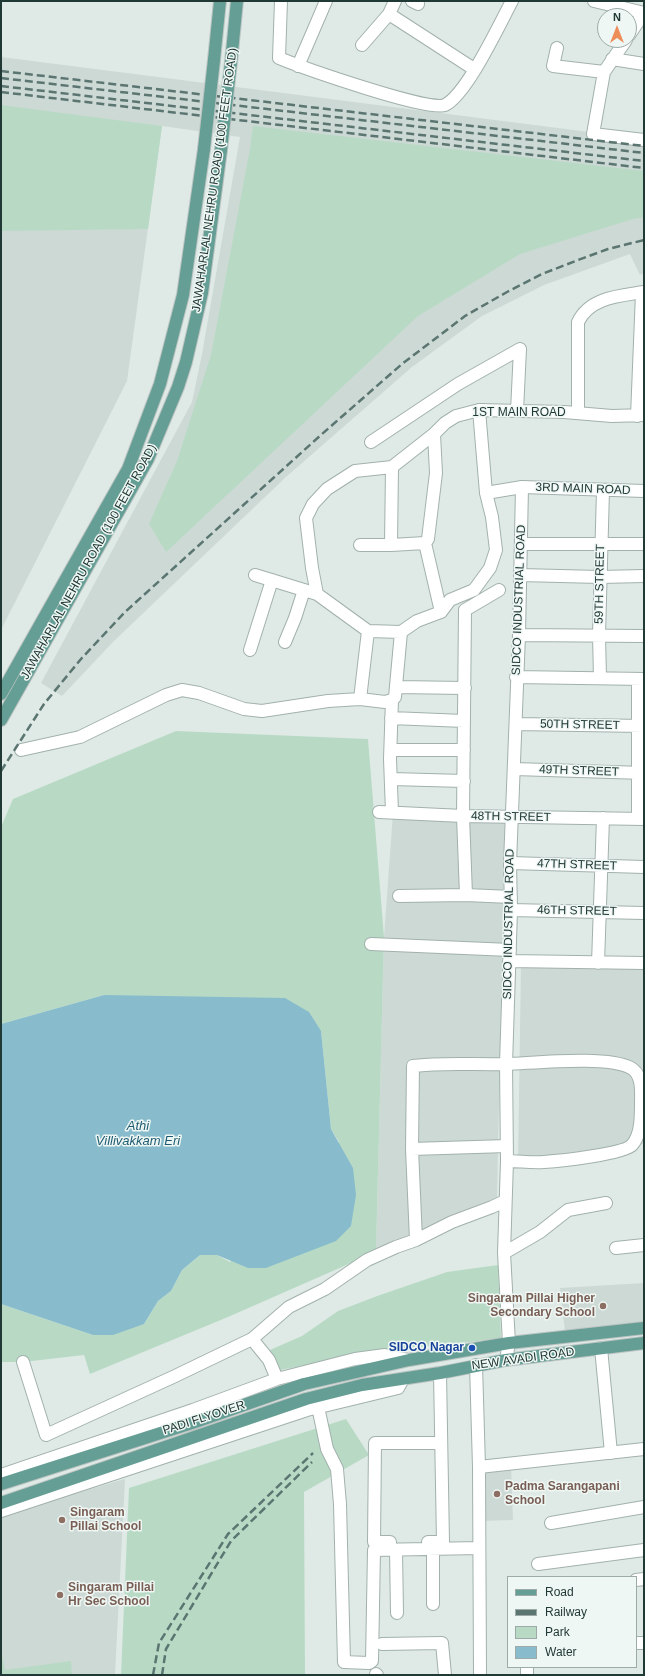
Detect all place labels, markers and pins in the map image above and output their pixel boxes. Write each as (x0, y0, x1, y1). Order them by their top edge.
place label: Singaram Pillai Higher Secondary School (468, 1292, 595, 1320)
marker: Singaram Pillai Higher Secondary School (598, 1301, 608, 1311)
place label: SIDCO Nagar (389, 1341, 464, 1355)
marker: SIDCO Nagar (467, 1343, 477, 1353)
place label: Padma Sarangapani School (505, 1480, 620, 1508)
marker: Padma Sarangapani School (492, 1489, 502, 1499)
place label: Singaram Pillai School (70, 1506, 141, 1534)
marker: Singaram Pillai School (57, 1515, 67, 1525)
place label: Singaram Pillai Hr Sec School (68, 1581, 154, 1609)
marker: Singaram Pillai Hr Sec School (55, 1590, 65, 1600)

